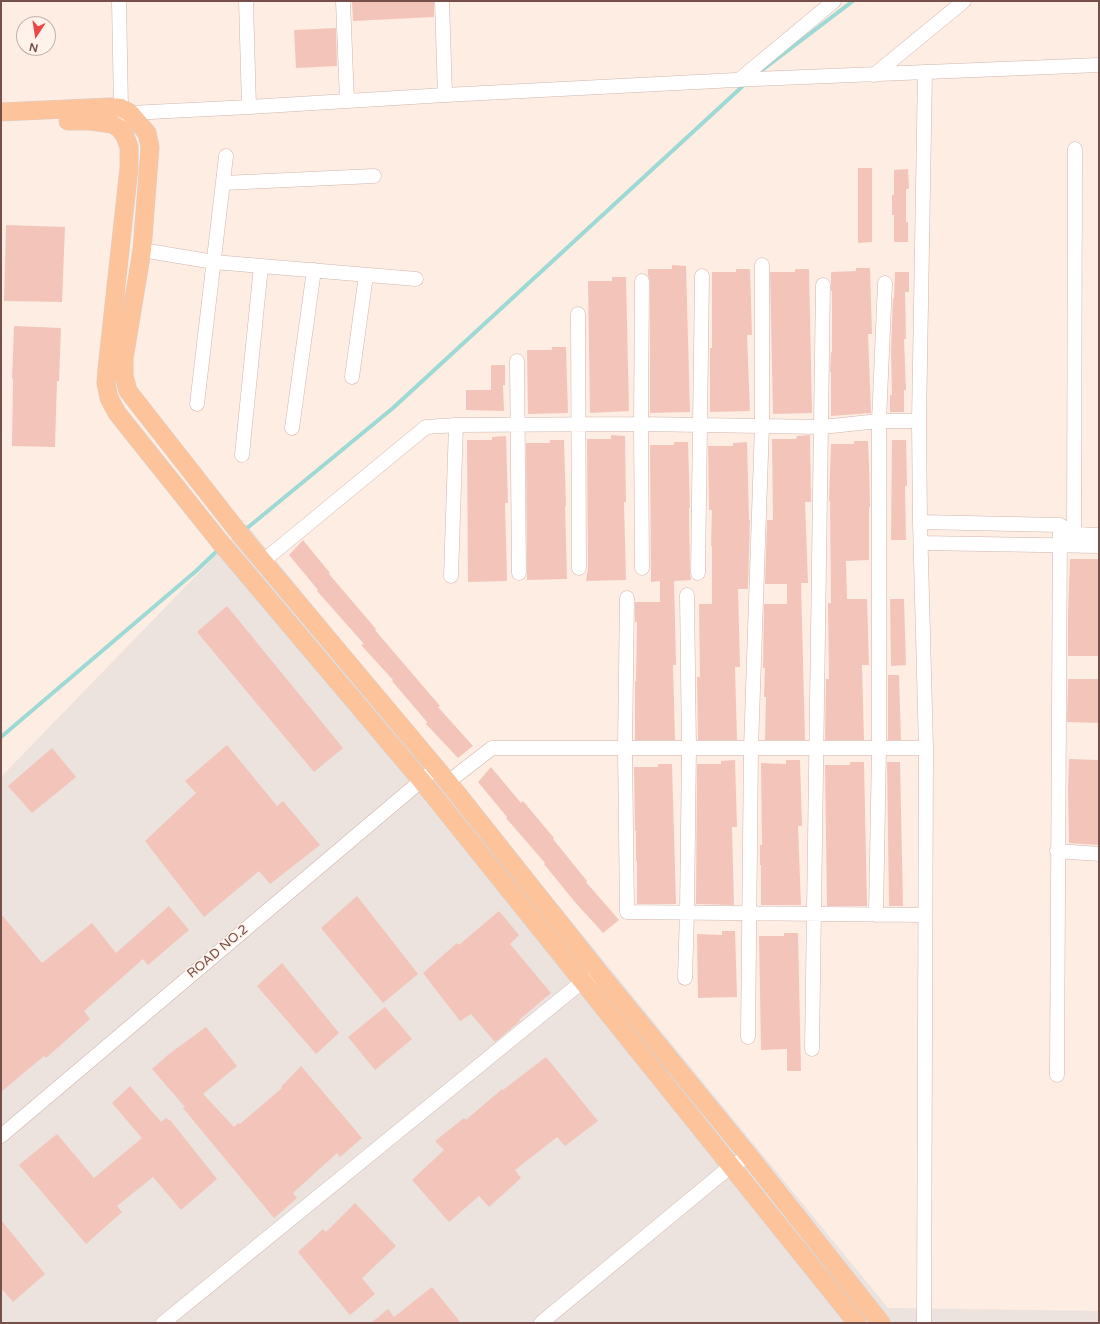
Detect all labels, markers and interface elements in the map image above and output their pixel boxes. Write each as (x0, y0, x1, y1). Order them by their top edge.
north arrow (16, 16, 56, 56)
text: N (28, 40, 39, 55)
street label: ROAD NO.2 (184, 922, 252, 982)

